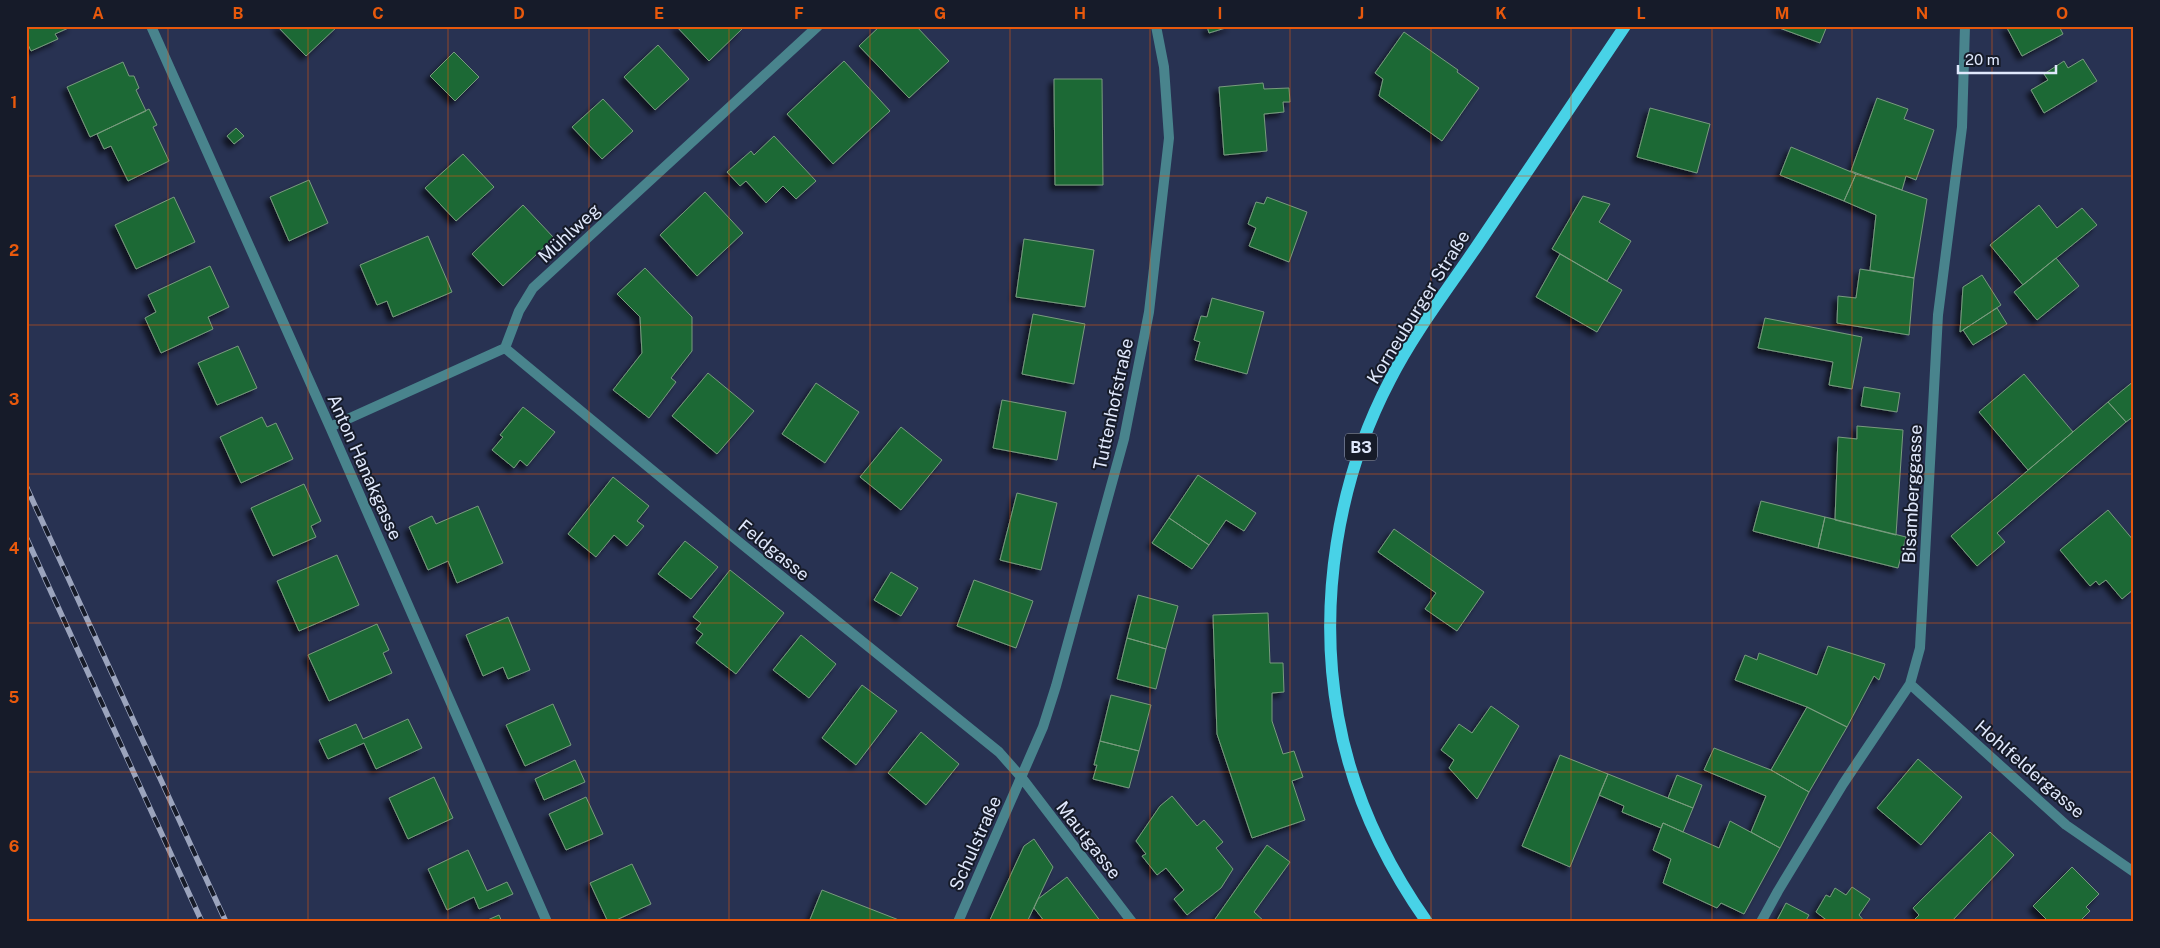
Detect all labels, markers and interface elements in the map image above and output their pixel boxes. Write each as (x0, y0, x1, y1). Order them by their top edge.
text: A (92, 4, 104, 23)
text: B (233, 4, 244, 23)
text: C (372, 4, 384, 23)
text: D (513, 4, 525, 23)
text: E (654, 4, 664, 23)
text: F (794, 4, 804, 23)
text: G (934, 4, 946, 23)
text: H (1074, 4, 1086, 23)
text: I (1218, 4, 1222, 23)
text: J (1358, 4, 1364, 23)
text: K (1495, 4, 1507, 23)
text: L (1636, 4, 1646, 23)
text: M (1775, 4, 1789, 23)
text: N (1916, 4, 1928, 23)
text: O (2056, 4, 2068, 23)
scale bar (1958, 42, 2055, 74)
text: 20 m (1965, 51, 2000, 68)
text: 1 (11, 93, 17, 112)
street label: Mühlweg (534, 199, 604, 267)
street label: Korneuburger Straße (1362, 226, 1474, 388)
text: 2 (9, 241, 19, 260)
street label: Tuttenhofstraße (1089, 336, 1137, 472)
text: 3 (9, 390, 19, 409)
street label: Anton Hanakgasse (323, 391, 407, 543)
street label: Bisamberggasse (1898, 424, 1926, 564)
road number: B3 (1345, 434, 1377, 461)
street label: Feldgasse (734, 515, 814, 585)
text: 4 (9, 539, 20, 558)
text: 5 (9, 688, 20, 707)
street label: Hohlfeldergasse (1971, 716, 2089, 822)
street label: Schulstraße (945, 792, 1005, 894)
street label: Mautgasse (1052, 797, 1126, 883)
text: 6 (9, 837, 19, 856)

